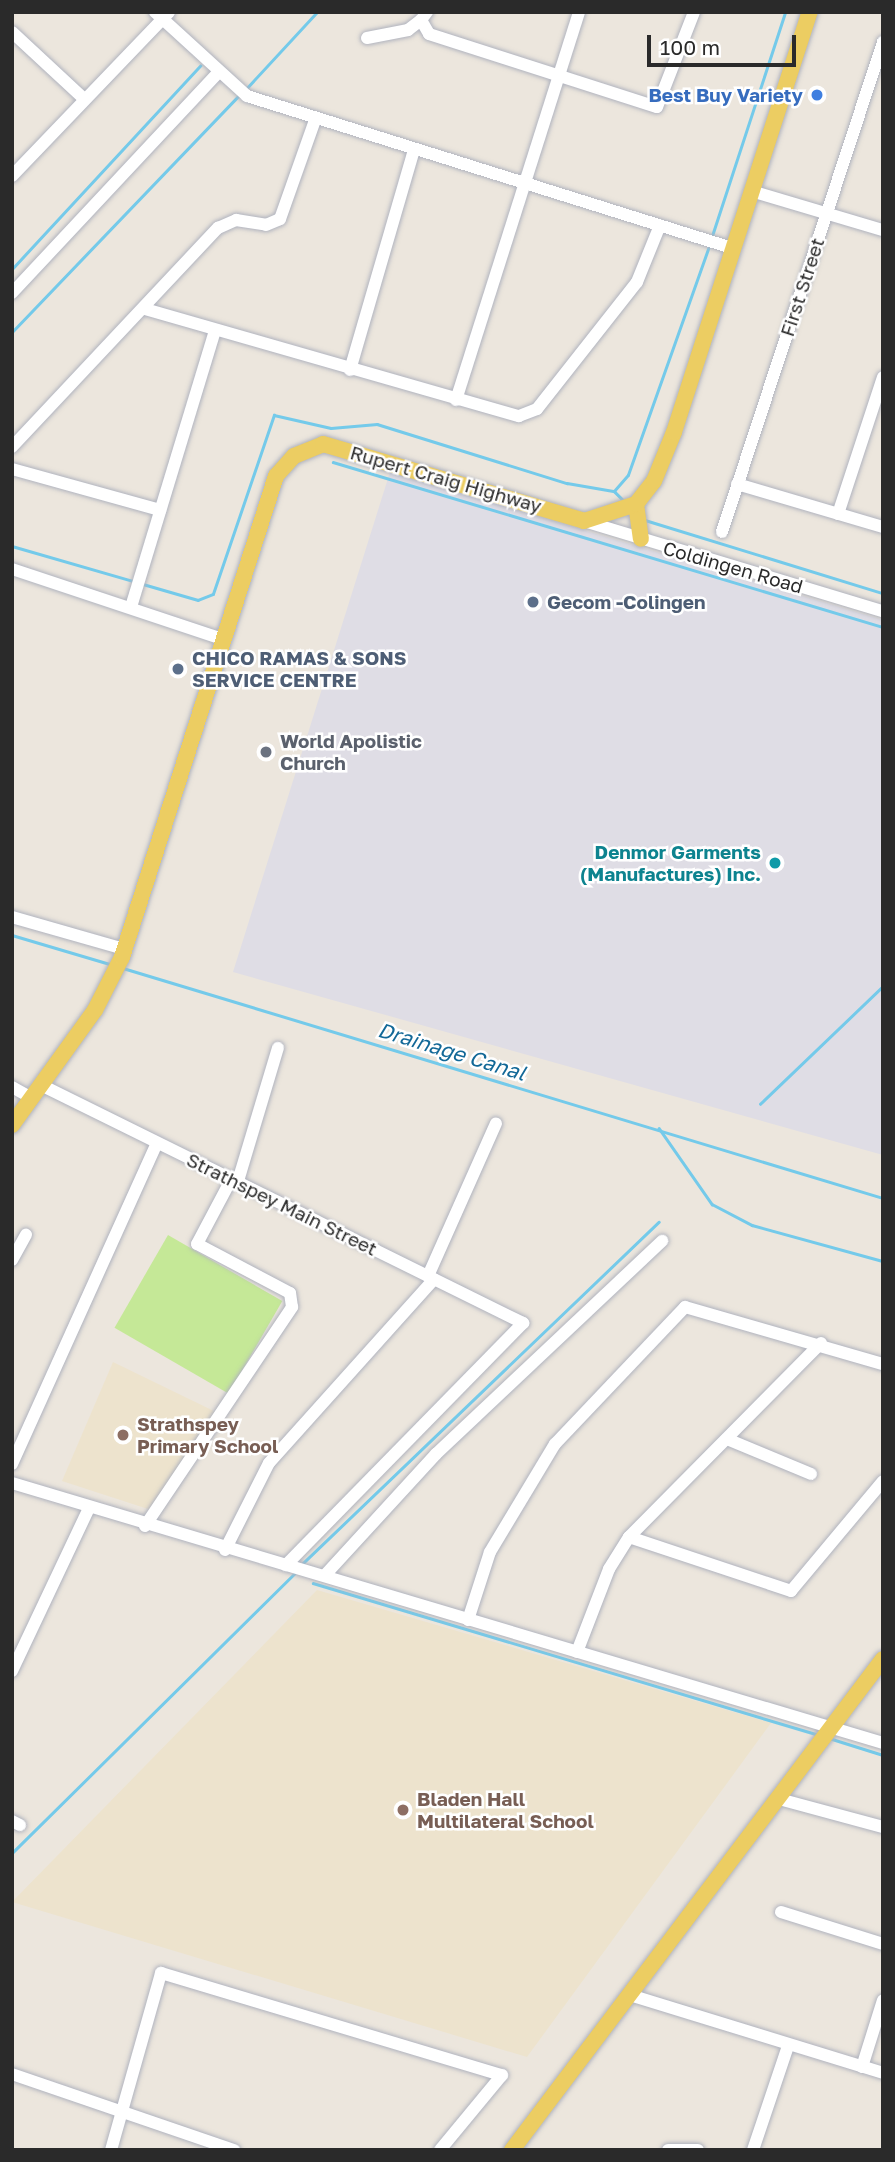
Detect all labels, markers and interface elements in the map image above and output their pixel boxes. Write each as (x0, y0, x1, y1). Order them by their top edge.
scale bar (650, 21, 799, 65)
text: 100 m (660, 34, 720, 60)
place label: Best Buy Variety (648, 84, 803, 106)
marker: Best Buy Variety (809, 87, 825, 103)
street label: First Street (775, 235, 829, 339)
street label: Rupert Craig Highway (348, 441, 544, 517)
street label: Coldingen Road (660, 536, 806, 598)
place label: Gecom -Colingen (547, 591, 705, 613)
marker: Gecom -Colingen (525, 594, 541, 610)
place label: CHICO RAMAS & SONS SERVICE CENTRE (192, 647, 407, 691)
marker: CHICO RAMAS & SONS SERVICE CENTRE (170, 661, 186, 677)
place label: World Apolistic Church (280, 730, 422, 774)
marker: World Apolistic Church (258, 744, 274, 760)
place label: Denmor Garments (Manufactures) Inc. (580, 841, 761, 885)
marker: Denmor Garments (Manufactures) Inc. (767, 855, 783, 871)
water label: Drainage Canal (375, 1017, 529, 1085)
street label: Strathspey Main Street (183, 1148, 381, 1260)
place label: Strathspey Primary School (137, 1413, 278, 1457)
marker: Strathspey Primary School (115, 1427, 131, 1443)
place label: Bladen Hall Multilateral School (417, 1788, 594, 1832)
marker: Bladen Hall Multilateral School (395, 1802, 411, 1818)

